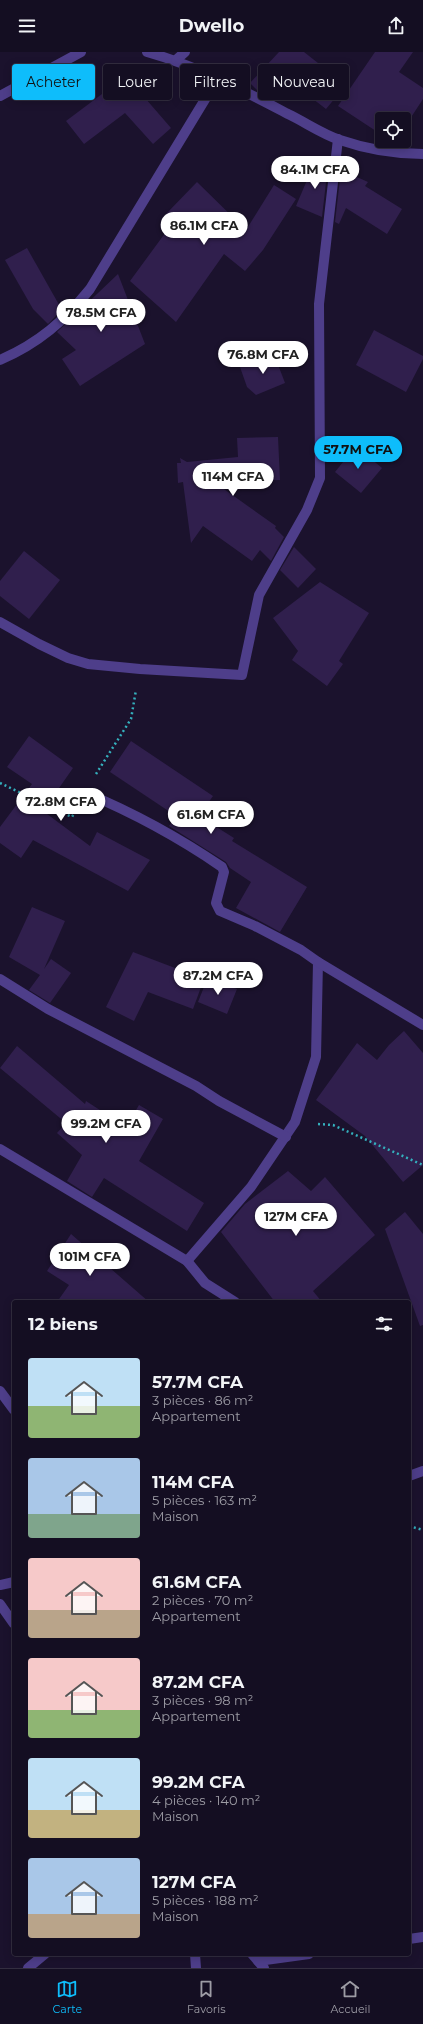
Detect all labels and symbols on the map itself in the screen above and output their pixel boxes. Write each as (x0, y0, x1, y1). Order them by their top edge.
pin: 84.1M CFA (269, 156, 361, 190)
pin: 86.1M CFA (158, 212, 250, 246)
pin: 78.5M CFA (55, 299, 147, 333)
pin: 76.8M CFA (217, 341, 309, 375)
pin: 57.7M CFA (312, 436, 404, 470)
pin: 114M CFA (192, 463, 274, 497)
pin: 72.8M CFA (15, 788, 107, 822)
pin: 61.6M CFA (165, 801, 257, 835)
pin: 87.2M CFA (172, 962, 264, 996)
pin: 99.2M CFA (60, 1110, 152, 1144)
pin: 127M CFA (255, 1203, 337, 1237)
pin: 101M CFA (49, 1243, 131, 1277)

